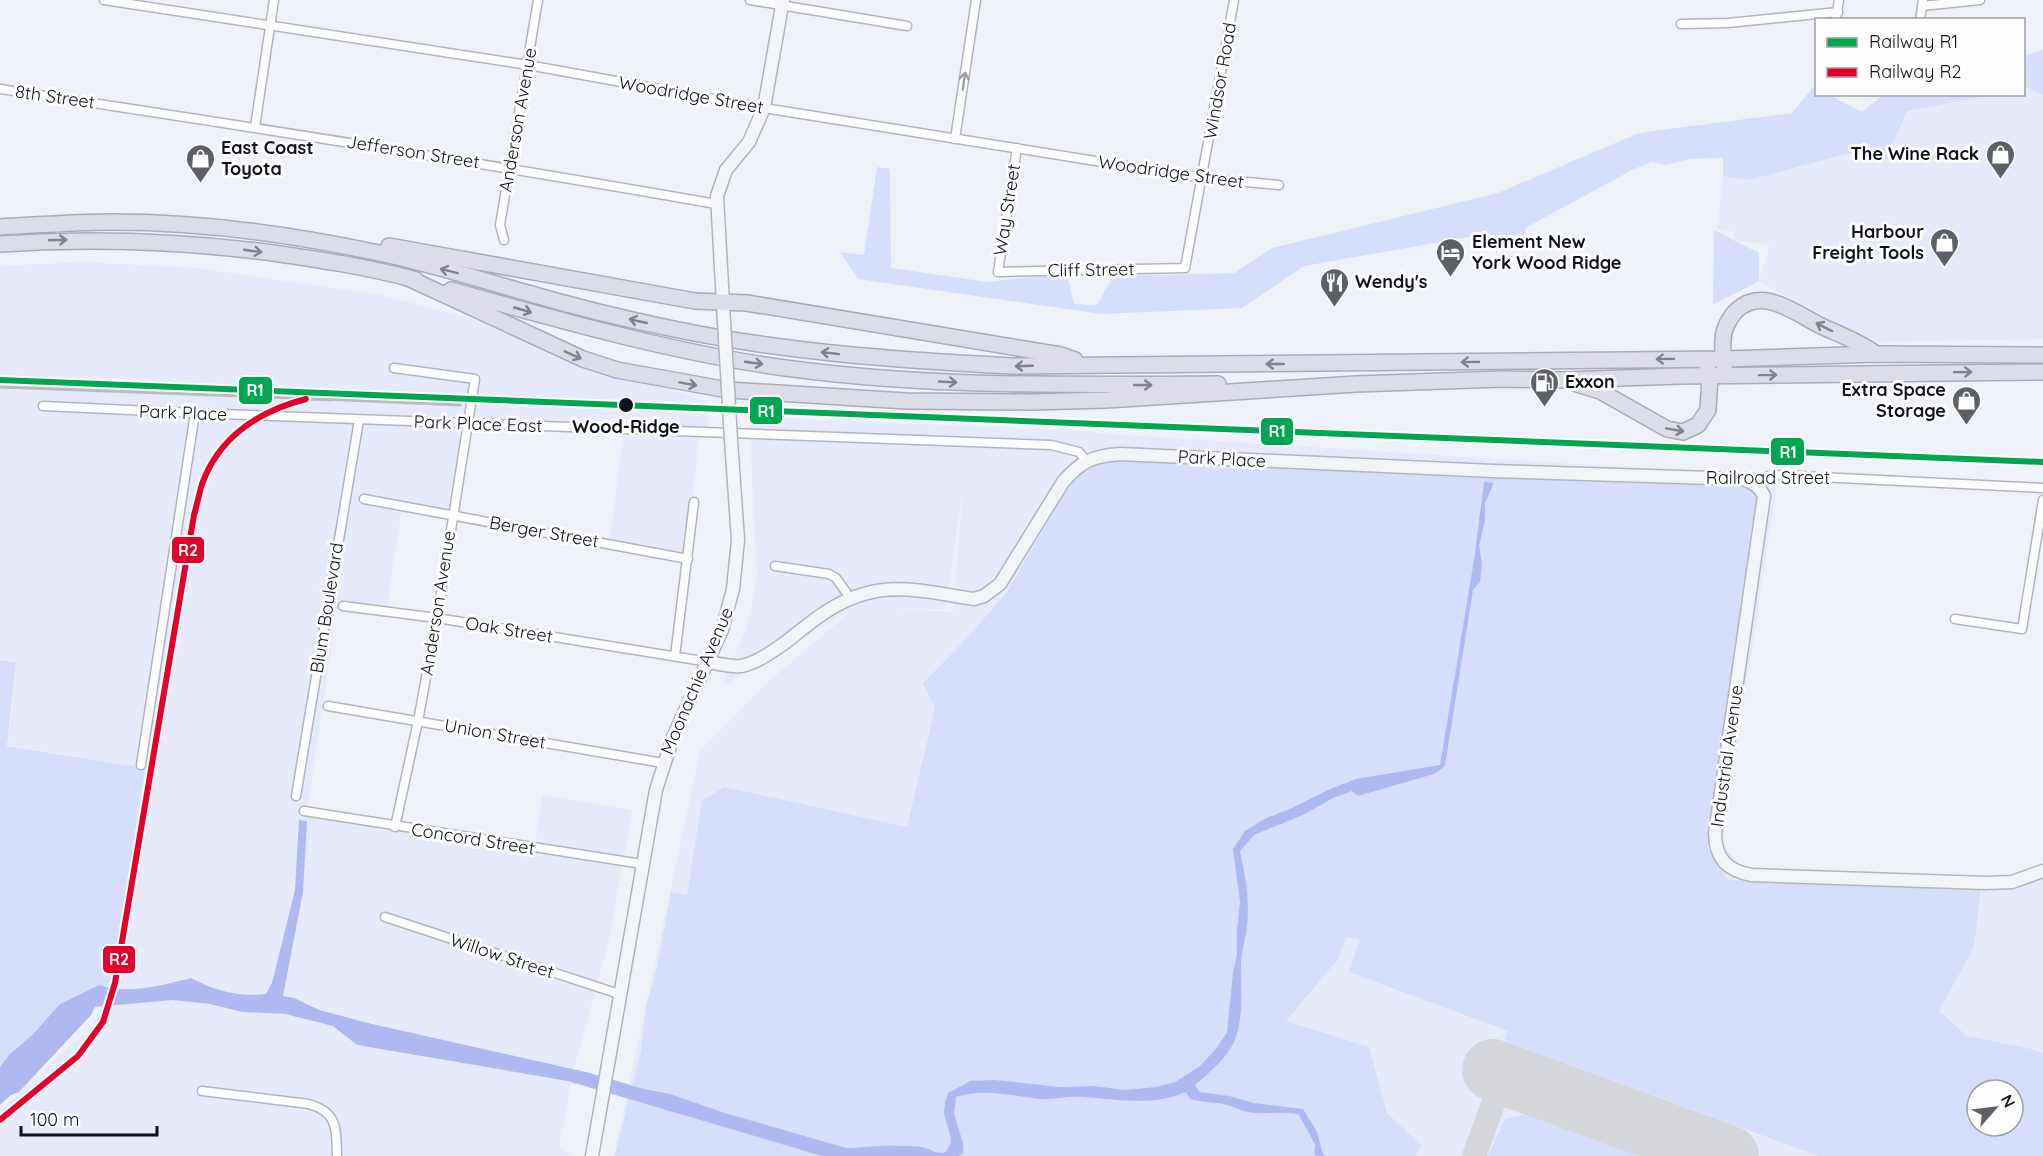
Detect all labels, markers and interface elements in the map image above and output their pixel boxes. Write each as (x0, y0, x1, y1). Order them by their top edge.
legend (1815, 18, 2025, 96)
street label: Windsor Road (1198, 21, 1241, 141)
text: Railway R1 (1869, 30, 1958, 53)
street label: Anderson Avenue (493, 46, 542, 194)
text: Railway R2 (1869, 60, 1961, 83)
street label: Woodridge Street (617, 70, 765, 119)
one-way arrow (958, 71, 969, 91)
street label: 8th Street (14, 80, 96, 113)
street label: Jefferson Street (345, 130, 481, 173)
place label: East Coast Toyota (221, 136, 314, 180)
shop icon: The Wine Rack (1984, 138, 2016, 180)
shop icon: East Coast Toyota (184, 142, 216, 184)
place label: The Wine Rack (1851, 142, 1979, 165)
street label: Woodridge Street (1097, 150, 1245, 193)
street label: Way Street (988, 162, 1025, 257)
place label: Harbour Freight Tools (1812, 220, 1924, 264)
shop icon: Harbour Freight Tools (1929, 226, 1961, 268)
place label: Element New York Wood Ridge (1472, 230, 1622, 274)
one-way arrow (48, 235, 68, 246)
hotel icon: Element New York Wood Ridge (1435, 236, 1467, 278)
one-way arrow (242, 245, 262, 256)
street label: Cliff Street (1047, 257, 1135, 282)
one-way arrow (440, 264, 459, 276)
restaurant icon: Wendy's (1318, 266, 1350, 308)
place label: Wendy's (1355, 270, 1428, 293)
one-way arrow (513, 305, 532, 316)
one-way arrow (629, 315, 648, 326)
one-way arrow (1816, 321, 1834, 332)
one-way arrow (821, 347, 840, 358)
one-way arrow (564, 350, 582, 361)
one-way arrow (1656, 353, 1676, 365)
one-way arrow (1461, 356, 1481, 368)
one-way arrow (744, 357, 763, 368)
one-way arrow (1266, 358, 1286, 370)
one-way arrow (1015, 360, 1035, 372)
fuel station icon: Exxon (1528, 366, 1560, 408)
one-way arrow (1953, 367, 1973, 378)
one-way arrow (1758, 369, 1778, 381)
place label: Exxon (1565, 370, 1615, 393)
line badge: R1 (238, 376, 273, 405)
one-way arrow (937, 376, 957, 387)
place label: Extra Space Storage (1841, 378, 1946, 422)
one-way arrow (678, 379, 697, 390)
one-way arrow (1132, 379, 1152, 391)
text: R1 (246, 380, 264, 400)
shop icon: Extra Space Storage (1951, 384, 1983, 426)
marker: Wood-Ridge (617, 396, 635, 414)
line badge: R1 (749, 396, 783, 425)
street label: Park Place (138, 399, 228, 426)
text: R1 (757, 401, 775, 421)
street label: Park Place East (413, 410, 543, 437)
place label: Wood-Ridge (572, 415, 680, 438)
line badge: R1 (1260, 417, 1294, 446)
text: R1 (1268, 421, 1286, 441)
one-way arrow (1665, 424, 1684, 435)
line badge: R1 (1770, 437, 1805, 466)
text: R1 (1779, 442, 1797, 462)
street label: Park Place (1177, 445, 1267, 472)
street label: Railroad Street (1706, 466, 1830, 489)
street label: Berger Street (488, 511, 601, 552)
street label: Anderson Avenue (415, 529, 460, 677)
line badge: R2 (171, 536, 205, 564)
text: R2 (178, 540, 198, 560)
street label: Blum Boulevard (305, 541, 348, 675)
street label: Moonachie Avenue (655, 604, 738, 758)
street label: Oak Street (464, 611, 555, 648)
street label: Industrial Avenue (1705, 683, 1748, 828)
street label: Union Street (443, 713, 548, 754)
street label: Concord Street (410, 817, 536, 860)
street label: Willow Street (447, 928, 557, 983)
line badge: R2 (102, 945, 136, 974)
text: R2 (109, 949, 129, 969)
north arrow (1965, 1078, 2025, 1138)
text: N (1997, 1091, 2020, 1111)
scale bar (21, 1099, 158, 1137)
text: 100 m (30, 1108, 79, 1131)

